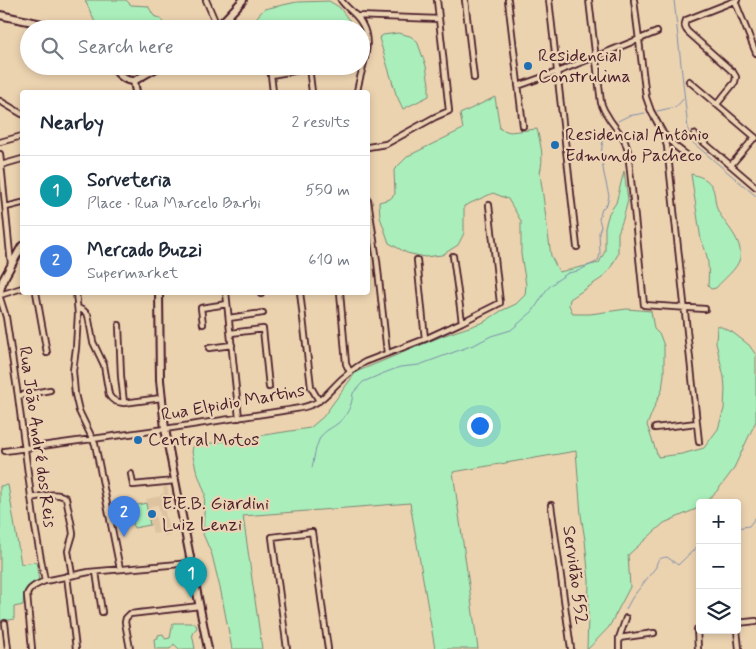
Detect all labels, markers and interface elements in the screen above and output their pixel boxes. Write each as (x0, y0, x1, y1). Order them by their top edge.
search box (20, 20, 370, 75)
icon: search (38, 34, 66, 62)
text: Search here (78, 35, 174, 60)
place label: Residencial Construlima (538, 44, 631, 89)
marker: Residencial Construlima (522, 60, 534, 72)
text: Nearby (40, 109, 104, 137)
text: 2 results (292, 112, 350, 133)
place label: Residencial Antônio Edmundo Pacheco (565, 123, 709, 168)
marker: Residencial Antônio Edmundo Pacheco (549, 139, 561, 151)
text: Sorveteria (87, 168, 171, 193)
text: 1 (52, 180, 60, 201)
text: 550 m (305, 180, 350, 201)
text: Place · Rua Marcelo Barbi (87, 193, 261, 214)
text: Mercado Buzzi (87, 238, 202, 263)
text: 2 (52, 250, 60, 271)
text: 610 m (308, 250, 350, 271)
text: Supermarket (87, 263, 178, 284)
street label: Rua João André dos Reis (12, 345, 62, 529)
street label: Rua Elpidio Martins (159, 379, 307, 427)
your location (467, 413, 493, 439)
place label: Central Motos (148, 428, 259, 452)
marker: Central Motos (132, 434, 144, 446)
place label: E.E.B. Giardini Luiz Lenzi (162, 492, 269, 537)
pin: 2 (108, 496, 140, 537)
map controls (696, 499, 741, 634)
button: + (696, 499, 741, 544)
marker: E.E.B. Giardini Luiz Lenzi (146, 508, 158, 520)
street label: Servidão 552 (556, 524, 594, 626)
button: − (696, 544, 741, 589)
pin: 1 (175, 557, 207, 598)
button: layers (696, 589, 741, 634)

